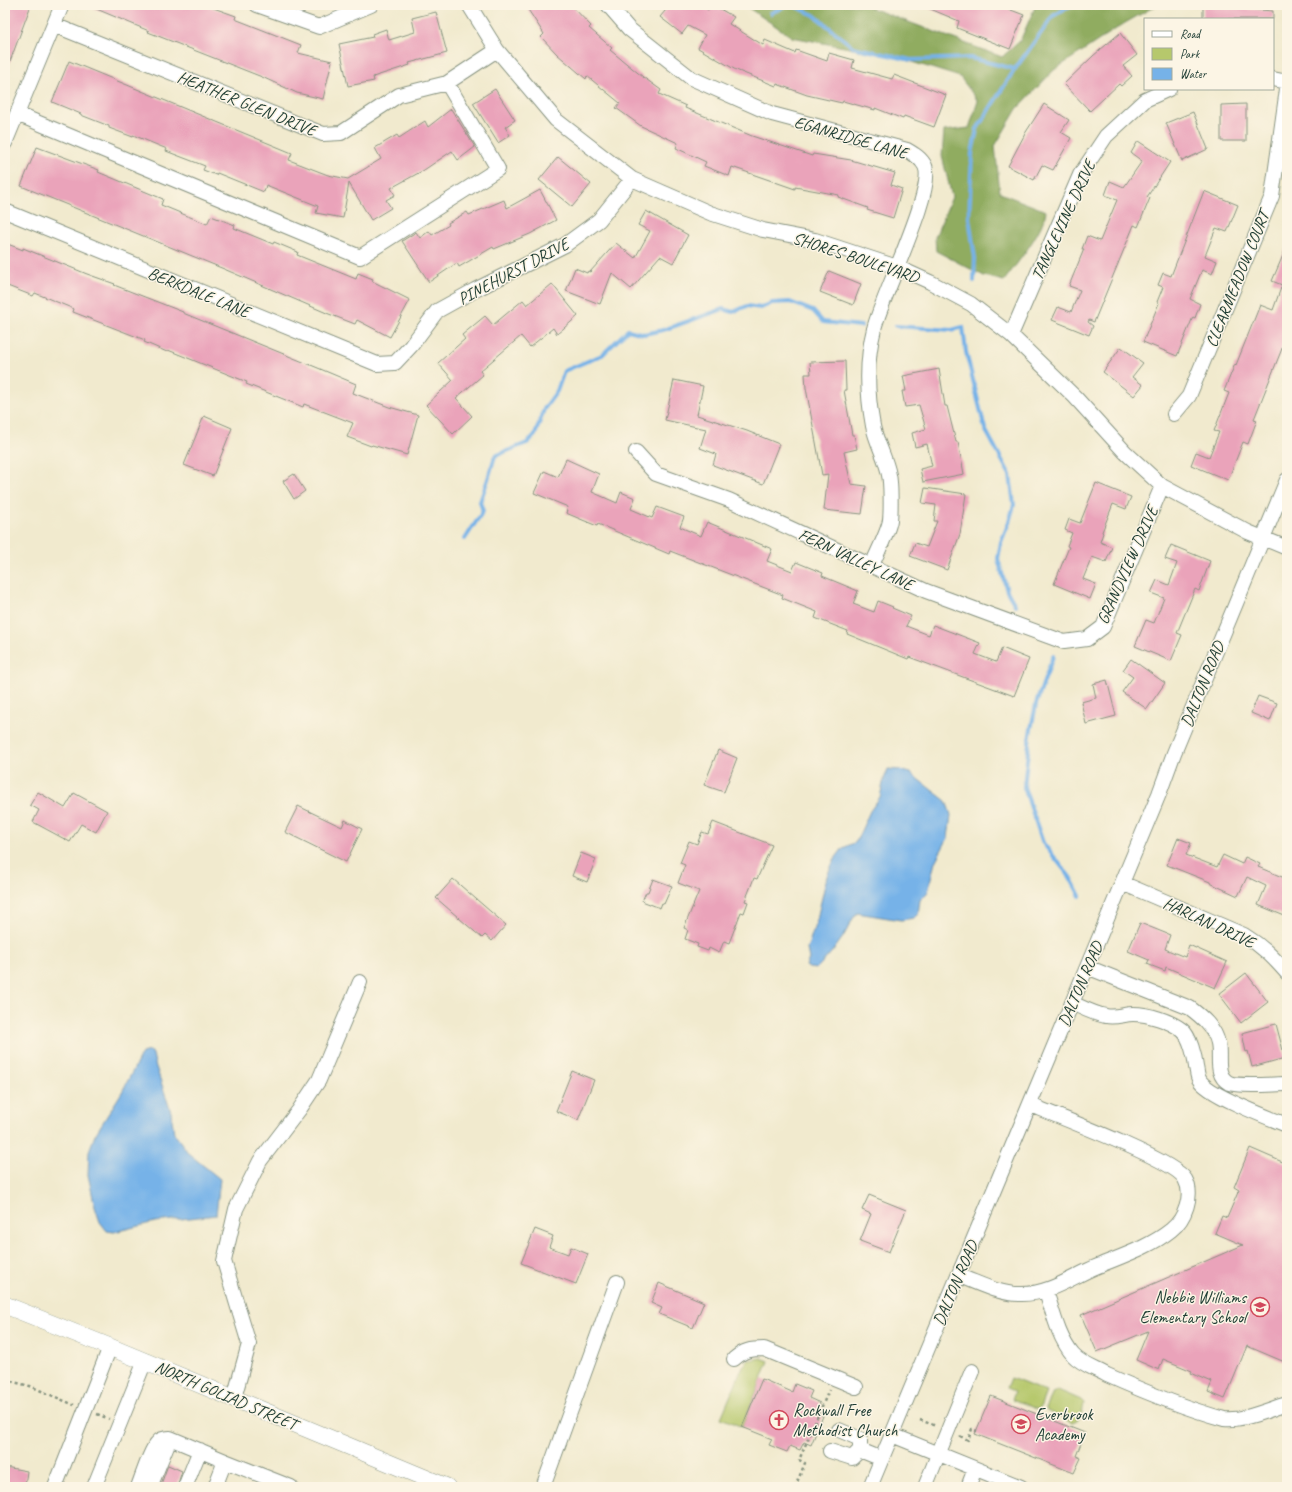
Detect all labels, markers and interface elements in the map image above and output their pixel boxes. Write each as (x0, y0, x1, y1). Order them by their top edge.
legend (1144, 18, 1274, 90)
text: Road (1180, 26, 1202, 42)
text: Park (1180, 46, 1201, 62)
street label: HEATHER GLEN DRIVE (174, 66, 322, 142)
text: Water (1180, 66, 1208, 82)
street label: EGANRIDGE LANE (792, 111, 913, 164)
street label: TANGLEVINE DRIVE (1027, 155, 1101, 283)
street label: CLEARMEADOW COURT (1201, 204, 1276, 350)
street label: SHORES BOULEVARD (790, 227, 923, 288)
street label: PINEHURST DRIVE (454, 232, 575, 309)
street label: BERKDALE LANE (145, 263, 255, 323)
street label: GRANDVIEW DRIVE (1092, 501, 1164, 627)
street label: FERN VALLEY LANE (795, 524, 919, 596)
street label: DALTON ROAD (1176, 637, 1230, 730)
street label: HARLAN DRIVE (1160, 892, 1260, 954)
street label: DALTON ROAD (1053, 937, 1109, 1030)
street label: DALTON ROAD (928, 1236, 984, 1329)
place label: Nebbie Williams Elementary School (1140, 1287, 1249, 1328)
school or university icon: Nebbie Williams Elementary School (1249, 1296, 1271, 1318)
street label: NORTH GOLIAD STREET (152, 1356, 304, 1436)
place label: Rockwall Free Methodist Church (793, 1400, 898, 1441)
place label: Everbrook Academy (1035, 1404, 1095, 1445)
church icon: Rockwall Free Methodist Church (768, 1409, 790, 1431)
school or university icon: Everbrook Academy (1010, 1413, 1032, 1435)

